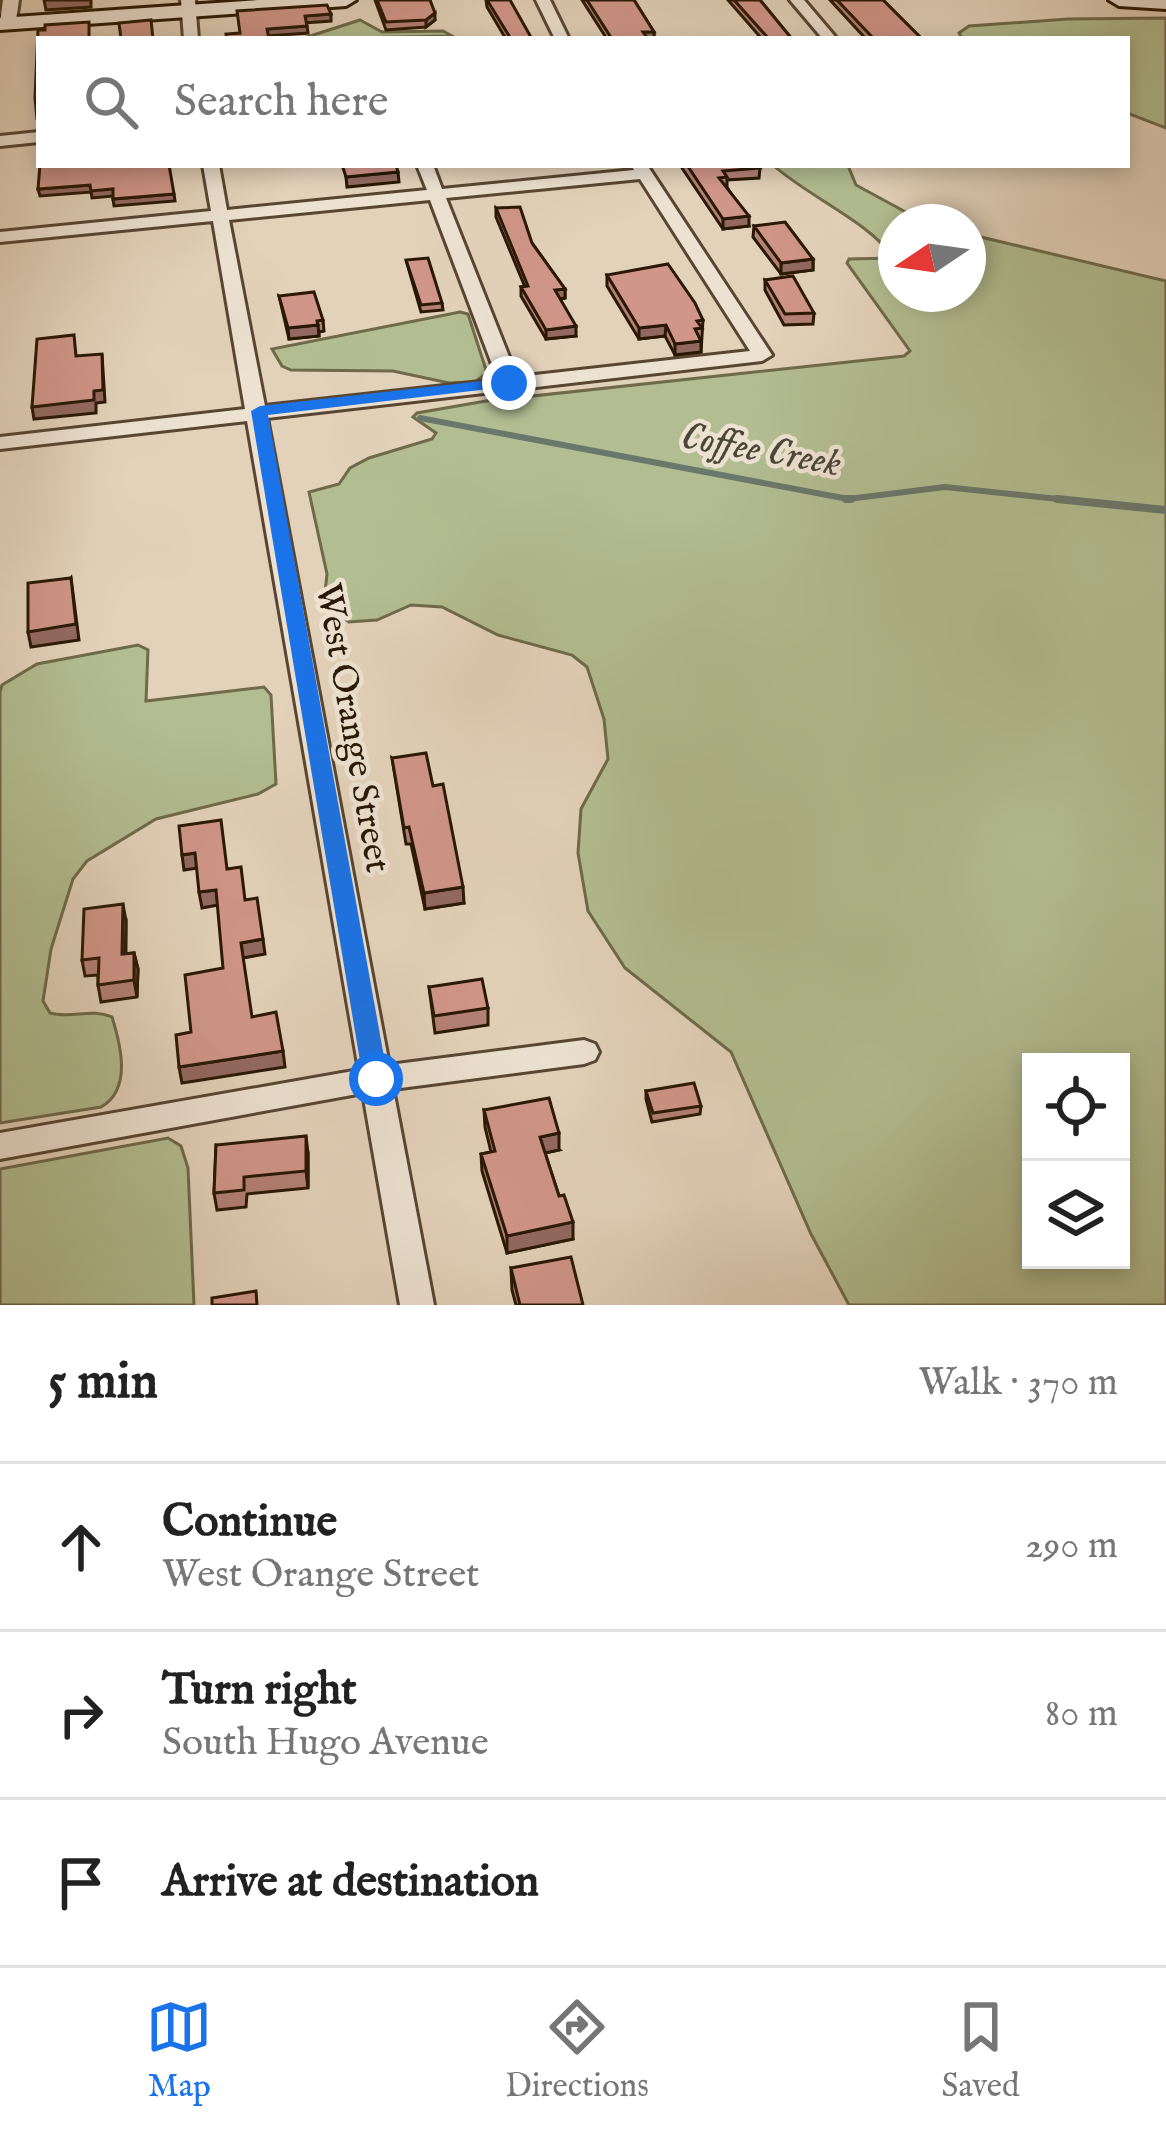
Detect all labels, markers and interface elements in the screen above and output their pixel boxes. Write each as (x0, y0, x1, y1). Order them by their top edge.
search box (36, 36, 1130, 168)
icon: search (78, 69, 144, 135)
text: Search here (174, 74, 388, 131)
north arrow (878, 204, 986, 312)
route end (482, 356, 536, 410)
water label: Coffee Creek (677, 413, 845, 489)
street label: West Orange Street (304, 580, 400, 876)
route start (349, 1052, 403, 1106)
map controls (1022, 1053, 1130, 1269)
button: locate (1022, 1053, 1130, 1161)
button: layers (1022, 1161, 1130, 1269)
text: 5 min (48, 1351, 158, 1416)
text: Walk · 370 m (919, 1359, 1118, 1408)
text: Continue (162, 1494, 337, 1551)
icon: ahead (48, 1514, 114, 1580)
text: 290 m (1025, 1522, 1118, 1571)
text: West Orange Street (162, 1551, 479, 1600)
text: Turn right (162, 1662, 357, 1719)
icon: right (48, 1682, 114, 1748)
text: 80 m (1045, 1690, 1118, 1739)
text: South Hugo Avenue (162, 1719, 489, 1768)
icon: arrive (48, 1850, 114, 1916)
text: Arrive at destination (162, 1854, 539, 1911)
tab: Map (146, 1994, 212, 2108)
tab: Directions (505, 1994, 649, 2108)
tab: Saved (942, 1994, 1020, 2108)

